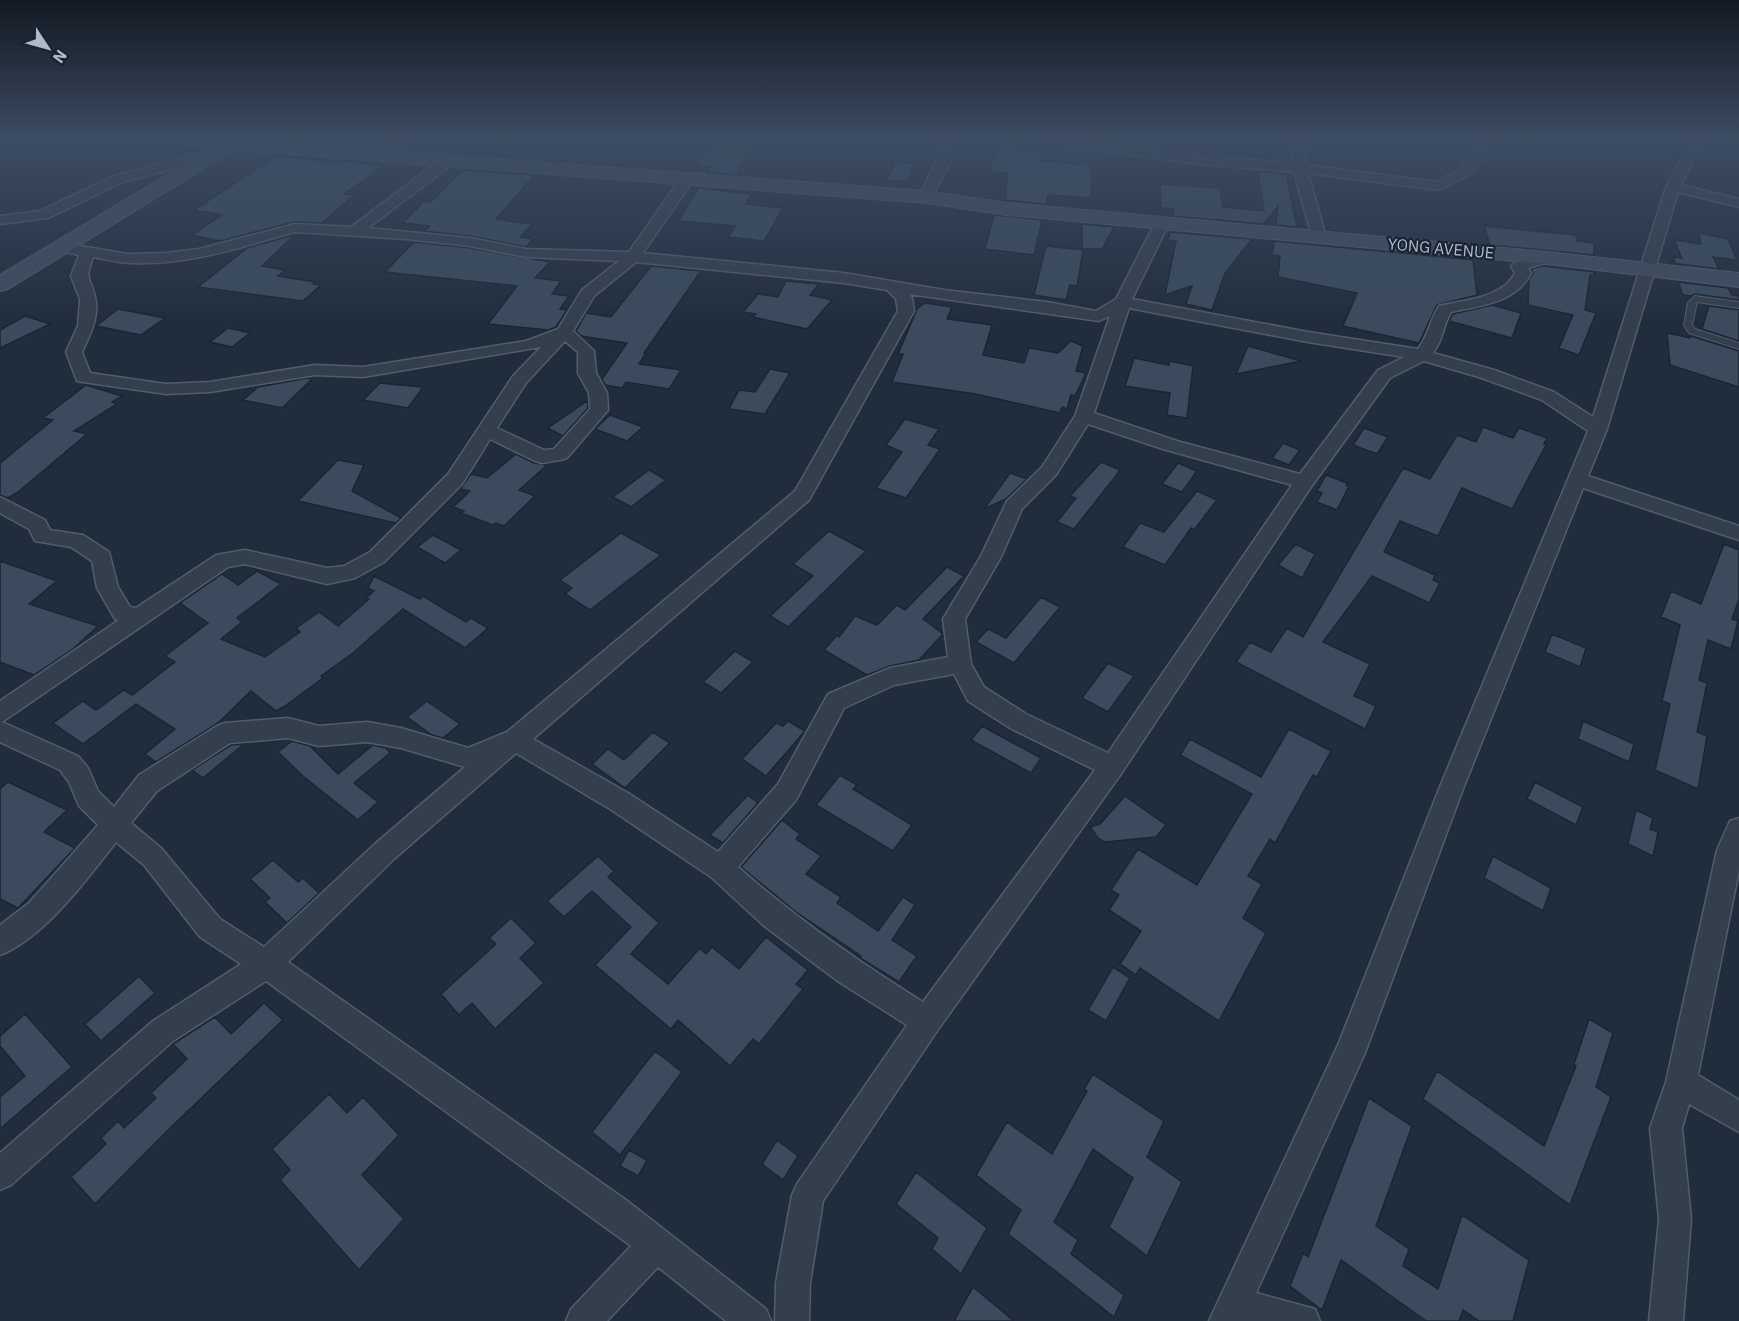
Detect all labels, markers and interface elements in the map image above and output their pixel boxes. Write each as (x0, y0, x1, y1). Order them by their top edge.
north arrow (18, 18, 78, 78)
text: N (49, 46, 72, 67)
street label: YONG AVENUE (1387, 233, 1495, 263)

